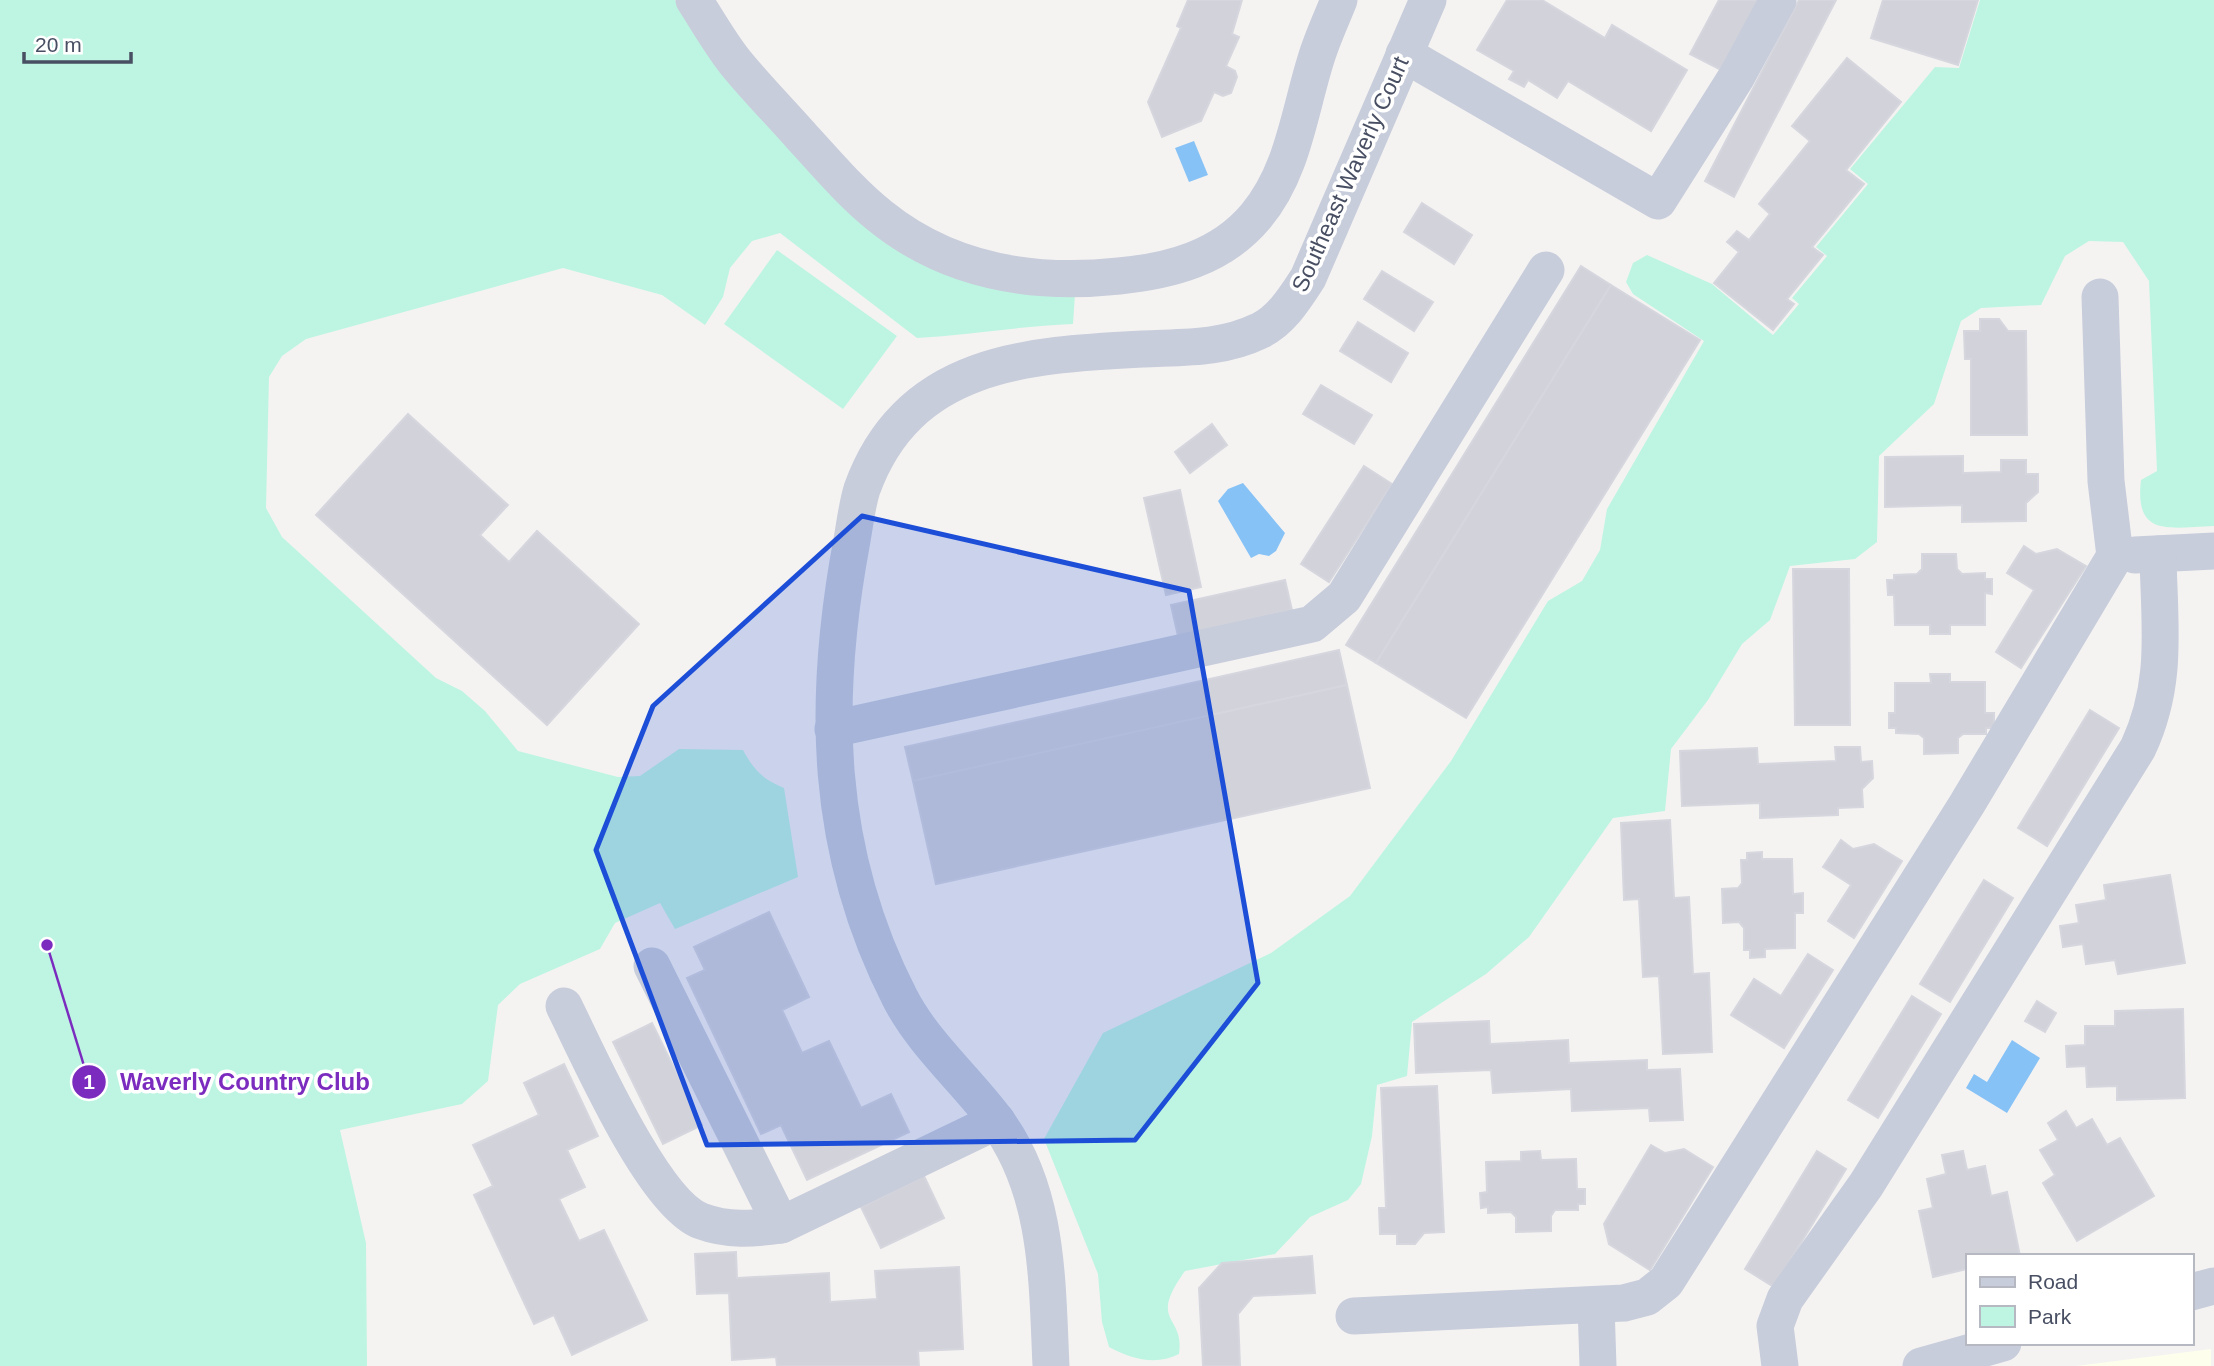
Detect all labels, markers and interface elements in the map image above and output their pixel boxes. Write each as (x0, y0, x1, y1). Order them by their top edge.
scale bar (24, 21, 131, 65)
text: 20 m (35, 33, 82, 56)
street label: Southeast Waverly Court (1286, 52, 1414, 296)
callout: Waverly Country Club (71, 1059, 384, 1104)
text: Waverly Country Club (120, 1068, 370, 1095)
text: 1 (83, 1070, 95, 1093)
legend (1966, 1254, 2193, 1345)
text: Road (2028, 1270, 2078, 1293)
text: Park (2028, 1305, 2072, 1328)

